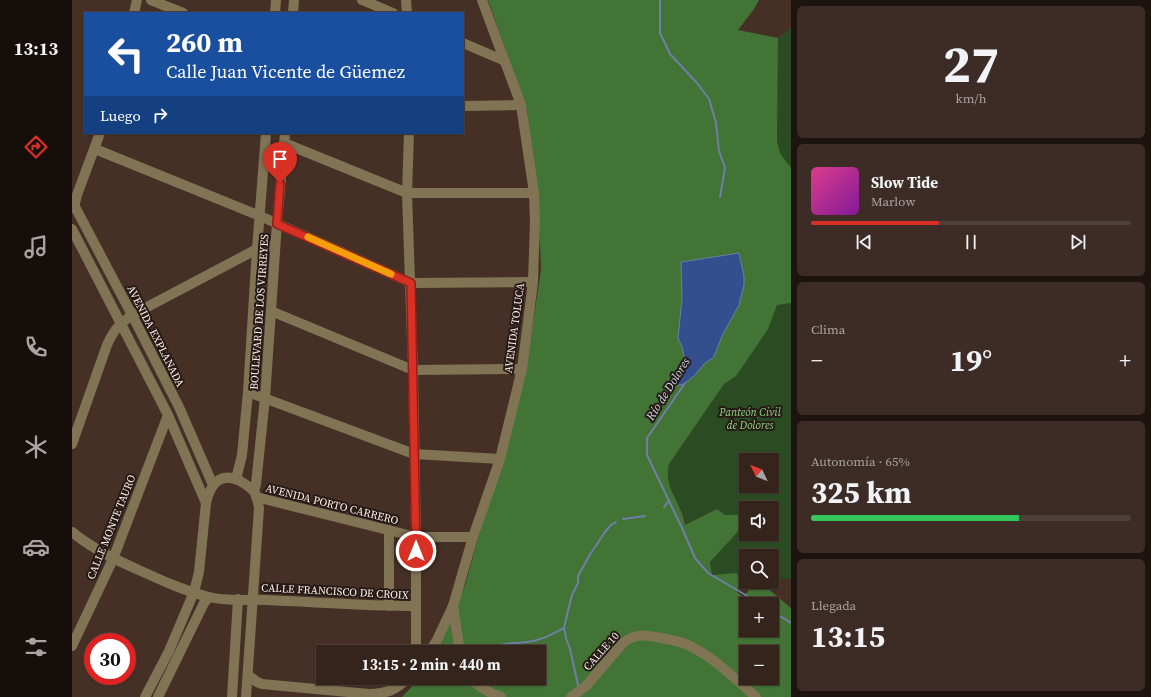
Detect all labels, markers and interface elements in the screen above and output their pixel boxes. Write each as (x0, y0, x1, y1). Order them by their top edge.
text: 260 m (166, 23, 243, 61)
icon: left (100, 28, 152, 80)
text: 27 (943, 28, 999, 99)
text: 13:13 (14, 36, 58, 61)
text: Calle Juan Vicente de Güemez (166, 59, 405, 84)
text: km/h (956, 90, 986, 107)
icon: right (149, 104, 171, 126)
text: Luego (100, 105, 141, 126)
icon: directions (22, 133, 50, 161)
pin (263, 142, 297, 183)
icon: arrive (269, 148, 291, 170)
text: Slow Tide (871, 172, 938, 193)
text: Marlow (871, 193, 915, 210)
icon: previous (853, 231, 875, 253)
icon: pause (960, 231, 982, 253)
icon: next (1067, 231, 1089, 253)
icon: music (22, 233, 50, 261)
street label: BOULEVARD DE LOS VIRREYES (247, 233, 272, 390)
street label: AVENIDA TOLUCA (501, 281, 528, 374)
street label: AVENIDA EXPLANADA (123, 283, 188, 390)
text: Clima (811, 321, 845, 338)
icon: phone (22, 333, 50, 361)
text: 19° (950, 340, 992, 381)
text: − (811, 345, 823, 375)
text: + (1119, 345, 1131, 375)
water label: Río de Dolores (642, 354, 694, 424)
park label: Panteón Civil de Dolores (718, 405, 782, 433)
icon: climate (22, 433, 50, 461)
north arrow (739, 453, 779, 493)
map controls (739, 453, 779, 685)
text: Autonomía · 65% (811, 453, 910, 470)
street label: CALLE MONTE TAURO (84, 472, 139, 582)
text: 325 km (811, 472, 911, 513)
street label: AVENIDA PORTO CARRERO (264, 481, 400, 528)
button: sound (739, 501, 779, 541)
position arrow (395, 530, 437, 572)
icon: car (22, 533, 50, 561)
button: search (739, 549, 779, 589)
street label: CALLE FRANCISCO DE CROIX (261, 580, 410, 603)
button: + (739, 597, 779, 637)
text: Llegada (811, 597, 856, 614)
text: 13:15 (811, 616, 885, 657)
street label: CALLE 10 (580, 628, 623, 674)
icon: filters (22, 633, 50, 661)
speed limit sign: 30 (84, 633, 136, 685)
button: − (739, 645, 779, 685)
text: 13:15 · 2 min · 440 m (362, 654, 501, 675)

